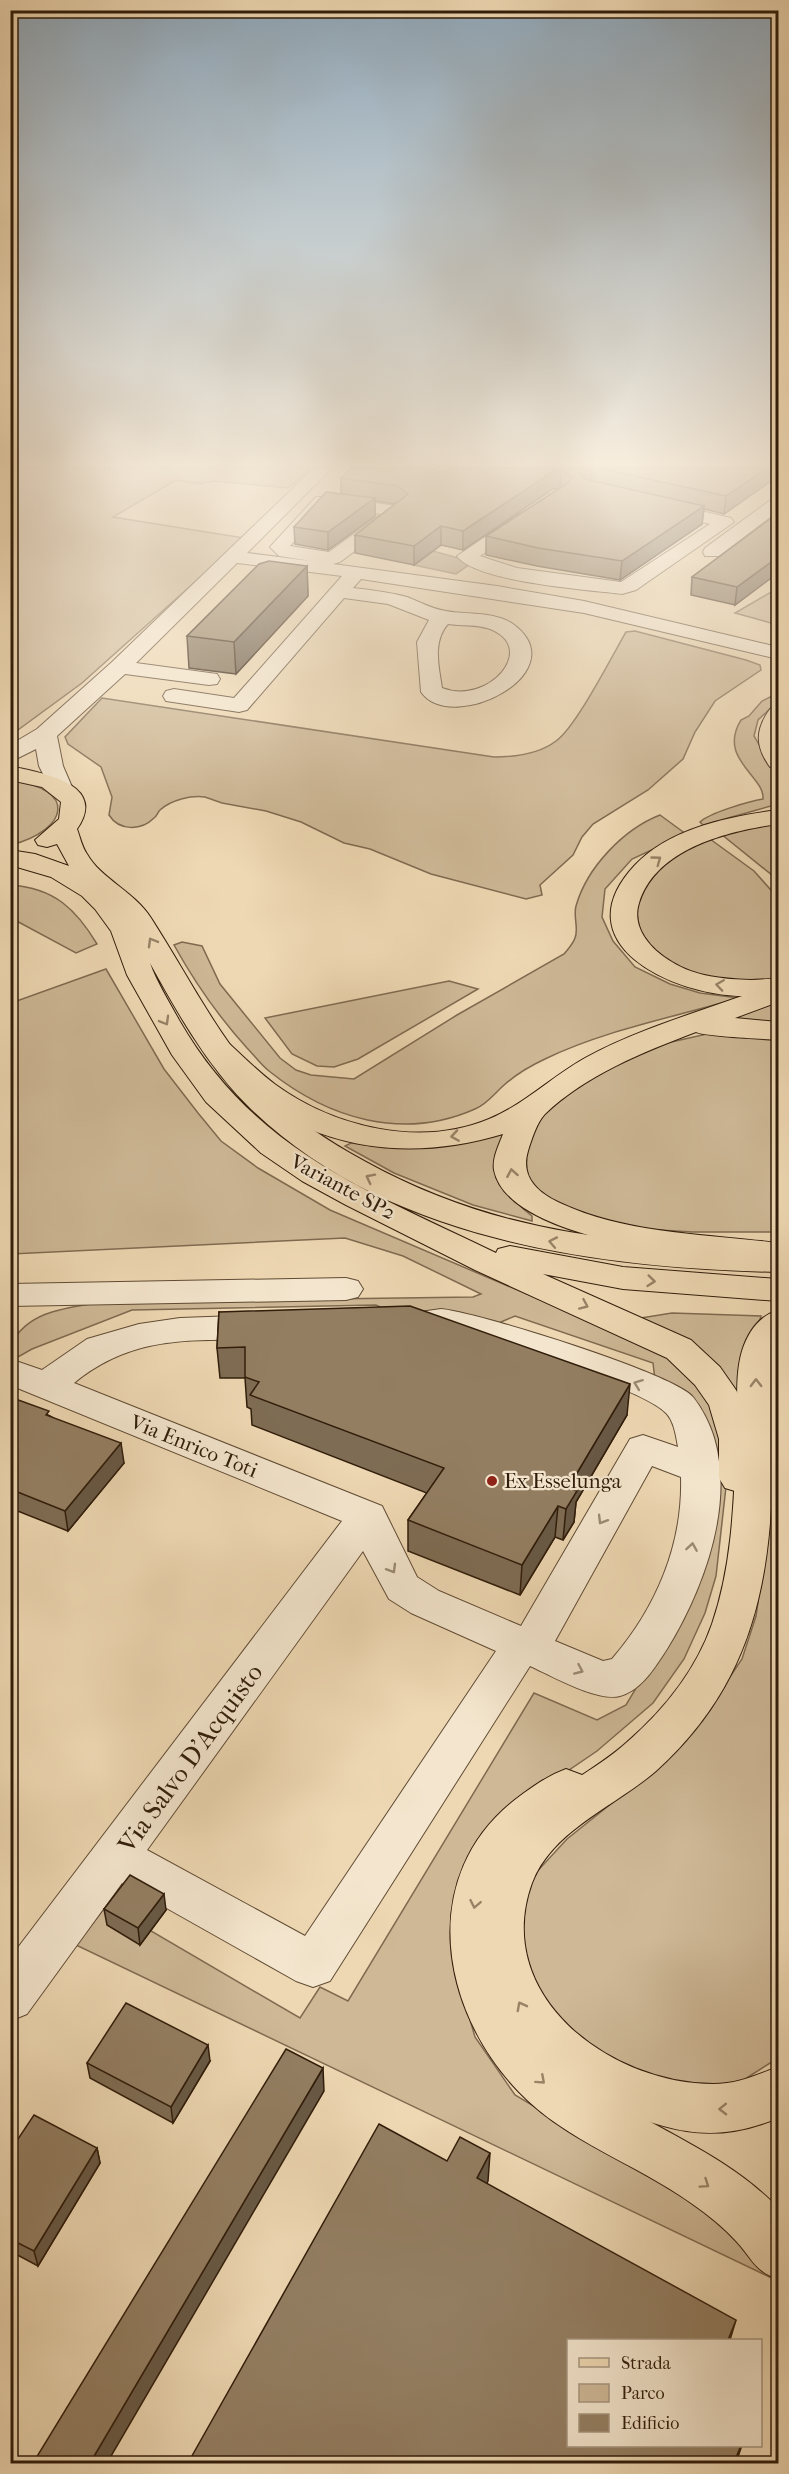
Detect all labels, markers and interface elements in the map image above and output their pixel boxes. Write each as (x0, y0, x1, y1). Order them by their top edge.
one-way arrow (650, 856, 661, 867)
one-way arrow (147, 938, 159, 949)
one-way arrow (716, 979, 725, 991)
one-way arrow (158, 1015, 169, 1025)
one-way arrow (450, 1129, 460, 1141)
street label: Variante SP2 (285, 1149, 400, 1225)
one-way arrow (507, 1169, 519, 1178)
one-way arrow (365, 1173, 376, 1185)
one-way arrow (548, 1236, 558, 1249)
one-way arrow (646, 1275, 656, 1287)
one-way arrow (577, 1298, 588, 1310)
one-way arrow (633, 1378, 644, 1391)
one-way arrow (750, 1378, 762, 1387)
street label: Via Enrico Toti (126, 1409, 261, 1482)
place label: Ex Esselunga (504, 1469, 622, 1493)
marker: Ex Esselunga (485, 1474, 499, 1488)
one-way arrow (597, 1514, 609, 1524)
one-way arrow (685, 1543, 698, 1553)
one-way arrow (385, 1563, 397, 1573)
street label: Via Salvo D'Acquisto (111, 1658, 269, 1860)
one-way arrow (573, 1663, 584, 1675)
one-way arrow (469, 1899, 482, 1909)
one-way arrow (517, 2002, 528, 2012)
one-way arrow (534, 2073, 545, 2084)
one-way arrow (719, 2103, 728, 2115)
one-way arrow (699, 2177, 710, 2188)
legend (567, 2339, 762, 2447)
text: Strada (621, 2353, 672, 2374)
text: Parco (621, 2383, 665, 2404)
text: Edificio (621, 2413, 679, 2434)

